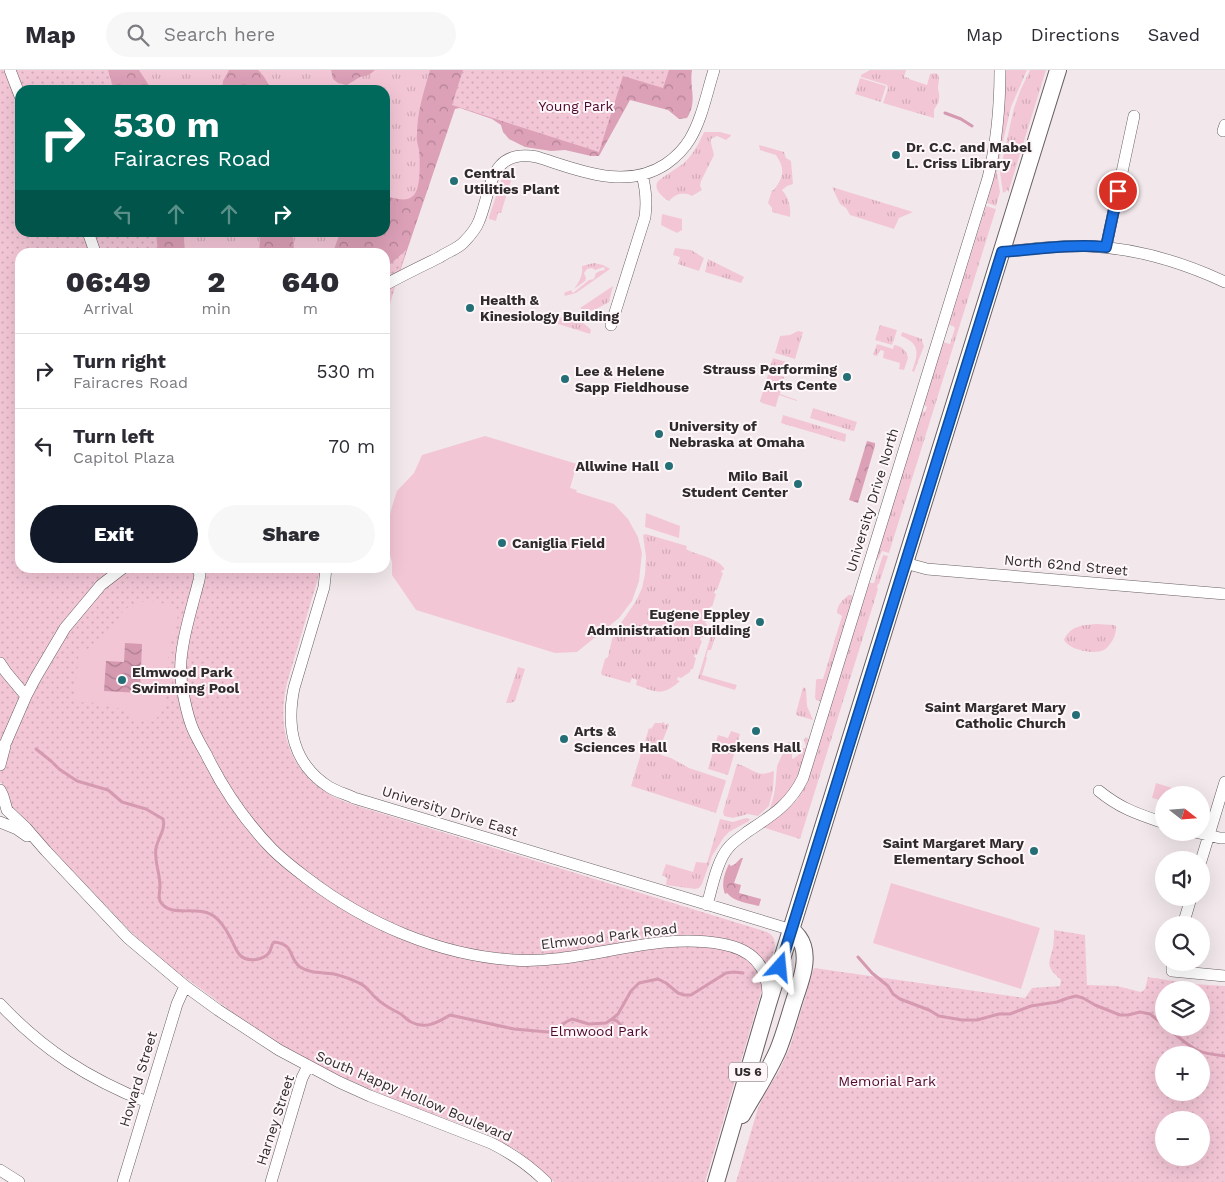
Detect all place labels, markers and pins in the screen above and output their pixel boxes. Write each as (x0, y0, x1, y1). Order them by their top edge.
place label: Dr. C.C. and Mabel L. Criss Library (906, 139, 1032, 171)
marker: Dr. C.C. and Mabel L. Criss Library (890, 149, 902, 161)
place label: Central Utilities Plant (464, 165, 559, 197)
pin (1097, 170, 1139, 212)
marker: Central Utilities Plant (448, 175, 460, 187)
place label: Health & Kinesiology Building (480, 292, 619, 324)
marker: Health & Kinesiology Building (464, 302, 476, 314)
place label: Strauss Performing Arts Cente (703, 361, 837, 393)
place label: Lee & Helene Sapp Fieldhouse (575, 363, 689, 395)
marker: Strauss Performing Arts Cente (841, 371, 853, 383)
marker: Lee & Helene Sapp Fieldhouse (559, 373, 571, 385)
place label: University of Nebraska at Omaha (669, 418, 806, 450)
marker: University of Nebraska at Omaha (653, 428, 665, 440)
place label: Allwine Hall (575, 458, 659, 474)
marker: Allwine Hall (663, 460, 675, 472)
place label: Milo Bail Student Center (682, 468, 788, 500)
marker: Milo Bail Student Center (792, 478, 804, 490)
place label: Caniglia Field (512, 535, 605, 551)
marker: Caniglia Field (496, 537, 508, 549)
place label: Eugene Eppley Administration Building (587, 606, 750, 638)
marker: Eugene Eppley Administration Building (754, 616, 766, 628)
place label: Elmwood Park Swimming Pool (132, 664, 240, 696)
marker: Elmwood Park Swimming Pool (116, 674, 128, 686)
place label: Saint Margaret Mary Catholic Church (925, 699, 1066, 731)
marker: Saint Margaret Mary Catholic Church (1070, 709, 1082, 721)
place label: Arts & Sciences Hall (574, 723, 667, 755)
marker: Roskens Hall (750, 725, 762, 737)
marker: Arts & Sciences Hall (558, 733, 570, 745)
place label: Roskens Hall (711, 739, 801, 755)
place label: Saint Margaret Mary Elementary School (883, 835, 1024, 867)
marker: Saint Margaret Mary Elementary School (1028, 845, 1040, 857)

